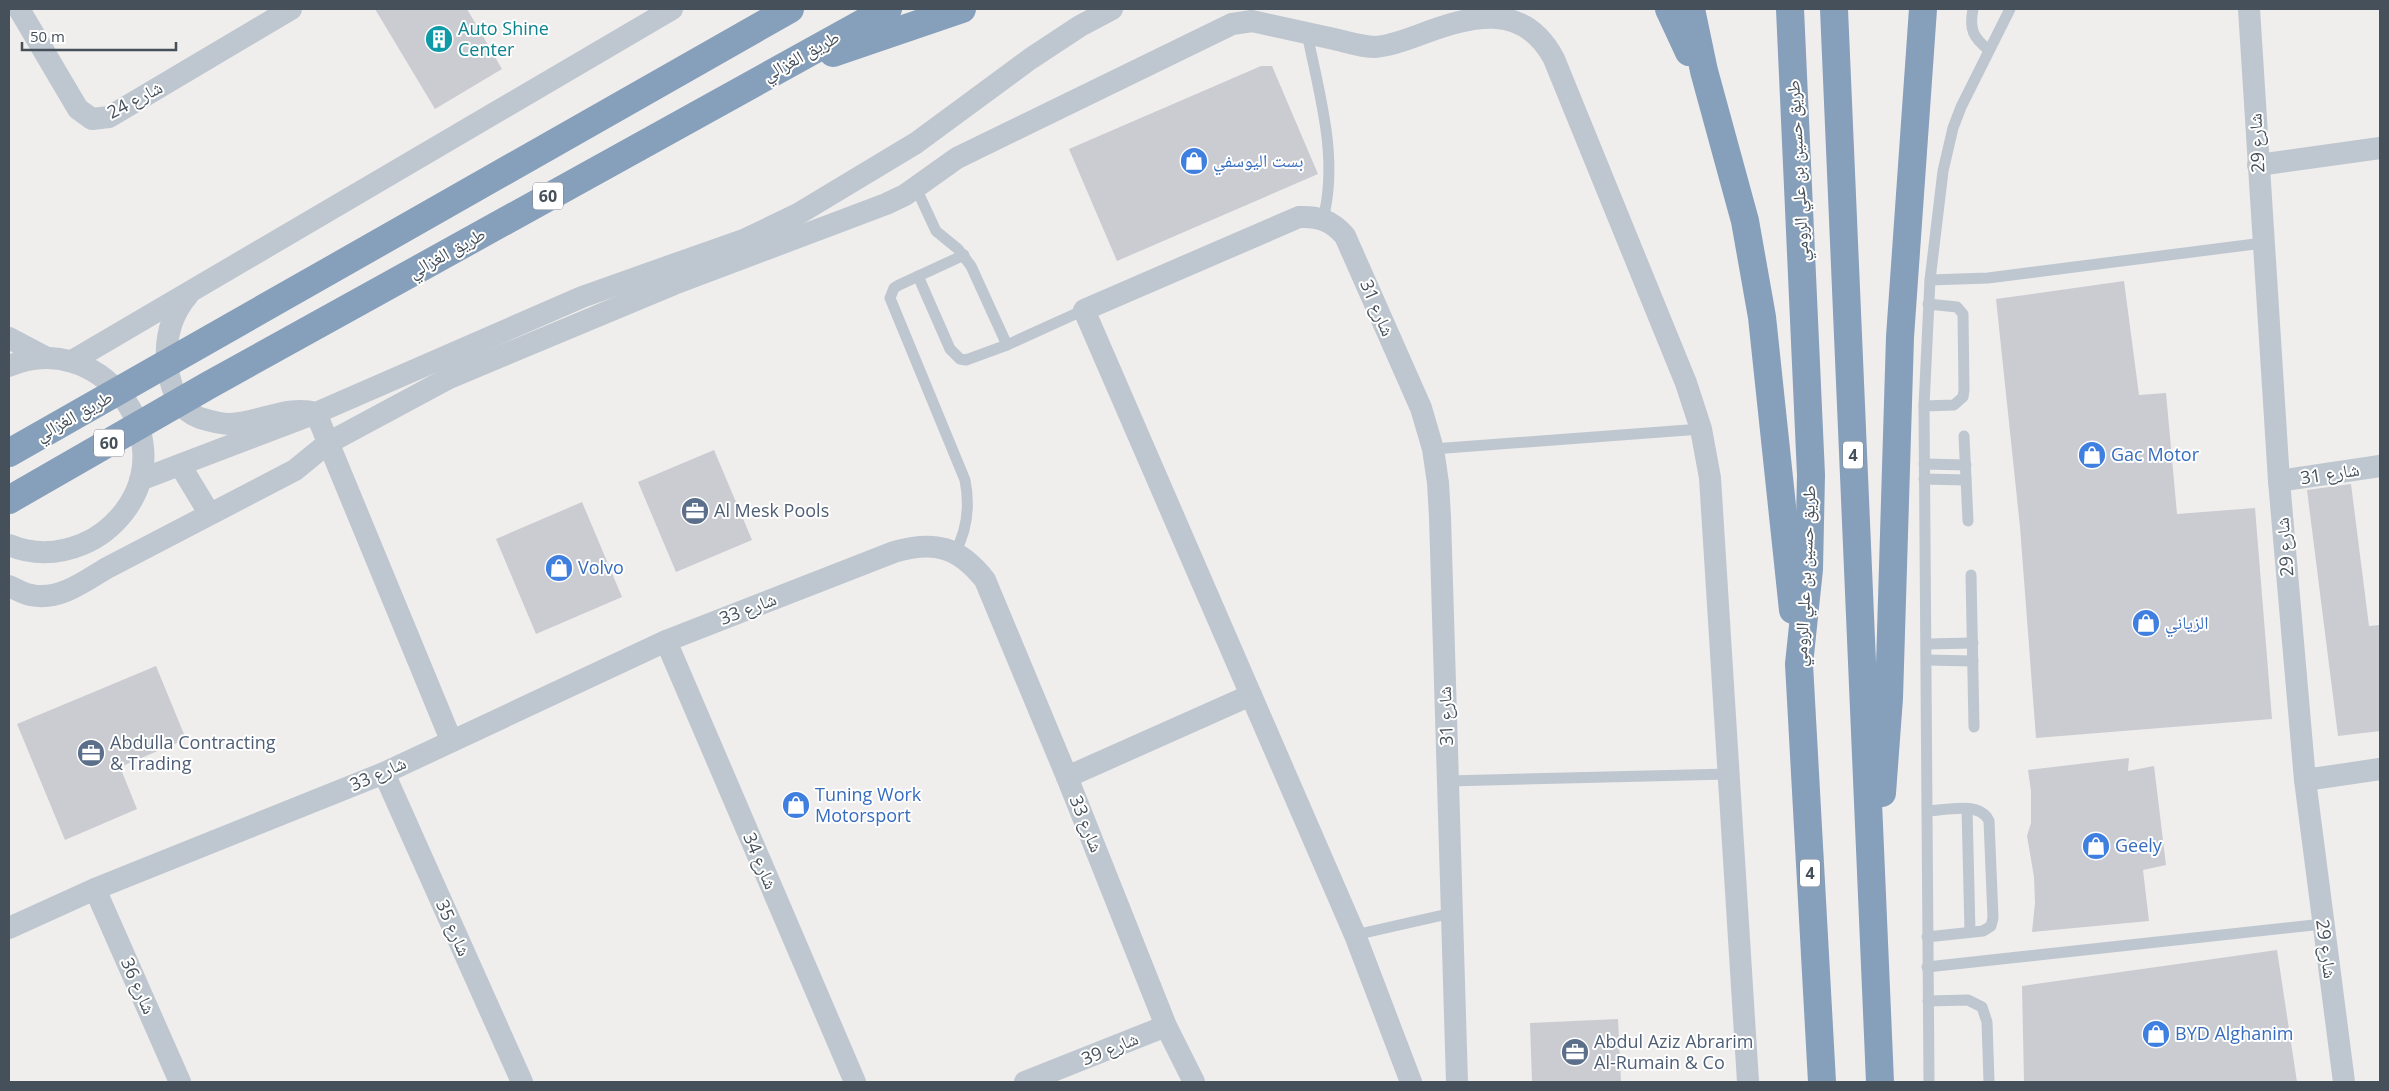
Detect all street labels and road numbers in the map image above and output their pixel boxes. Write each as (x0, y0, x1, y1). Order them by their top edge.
street label: طريق الغزالي (758, 24, 845, 89)
street label: شارع 24 (103, 75, 166, 124)
street label: طريق حسين بن علي الرومي (1780, 80, 1817, 262)
street label: شارع 29 (2242, 113, 2270, 173)
road number: 60 (533, 182, 563, 210)
street label: طريق الغزالي (404, 221, 491, 286)
street label: شارع 31 (1355, 276, 1401, 340)
street label: طريق الغزالي (31, 384, 118, 449)
road number: 60 (94, 429, 124, 456)
road number: 4 (1843, 442, 1863, 468)
street label: شارع 31 (2299, 457, 2361, 490)
street label: طريق حسين بن علي الرومي (1787, 485, 1824, 667)
street label: شارع 29 (2269, 516, 2299, 578)
street label: شارع 33 (716, 586, 780, 630)
street label: شارع 31 (1432, 686, 1458, 746)
street label: شارع 33 (346, 750, 410, 796)
street label: شارع 33 (1065, 792, 1109, 856)
street label: شارع 34 (738, 829, 784, 893)
road number: 4 (1800, 860, 1820, 886)
street label: شارع 35 (431, 896, 477, 960)
street label: شارع 29 (2311, 918, 2343, 980)
street label: شارع 36 (116, 954, 162, 1018)
street label: شارع 39 (1078, 1026, 1142, 1070)

